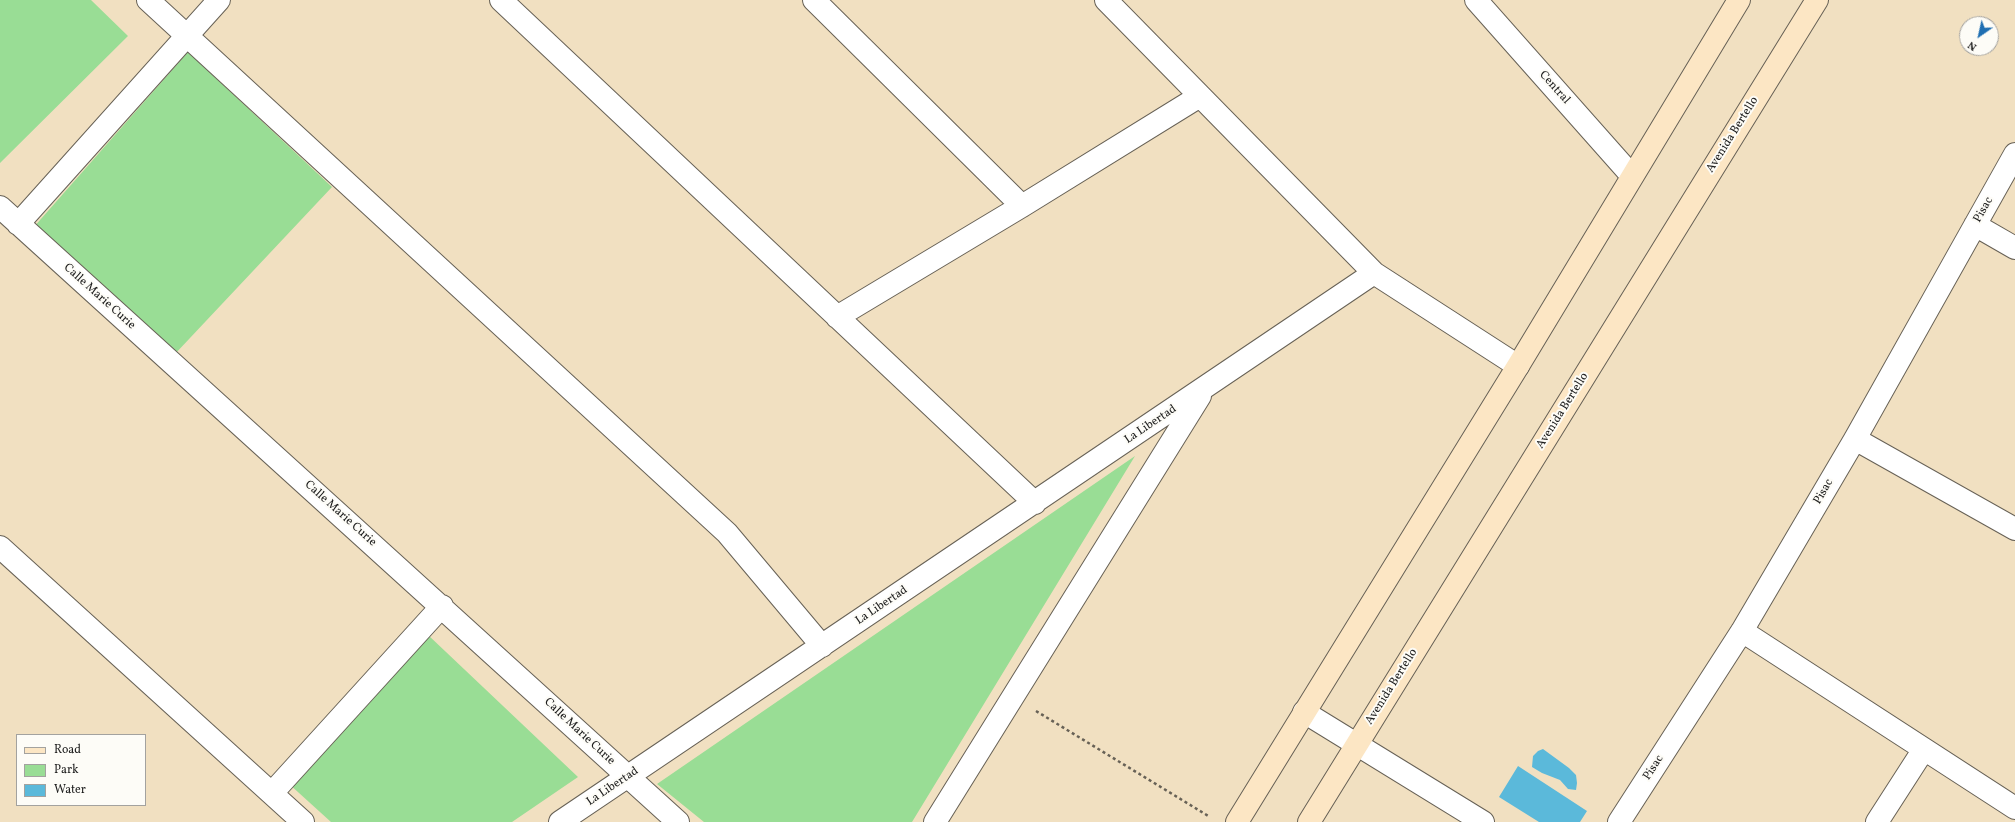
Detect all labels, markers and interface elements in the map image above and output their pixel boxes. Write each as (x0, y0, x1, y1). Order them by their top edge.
north arrow (1959, 16, 1999, 56)
text: N (1965, 37, 1980, 54)
street label: Central (1535, 69, 1573, 107)
street label: Avenida Bertello (1704, 94, 1762, 176)
street label: Pisac (1971, 195, 1997, 225)
street label: Calle Marie Curie (60, 261, 138, 333)
street label: Avenida Bertello (1534, 370, 1592, 452)
street label: La Libertad (1122, 402, 1180, 448)
street label: Pisac (1811, 477, 1837, 507)
street label: Calle Marie Curie (301, 478, 379, 550)
street label: La Libertad (853, 583, 911, 629)
street label: Avenida Bertello (1363, 646, 1421, 728)
street label: Calle Marie Curie (540, 695, 618, 769)
legend (16, 734, 146, 806)
text: Road (54, 742, 81, 758)
street label: Pisac (1641, 753, 1667, 783)
text: Park (54, 762, 79, 778)
street label: La Libertad (584, 764, 642, 810)
text: Water (54, 782, 86, 798)

